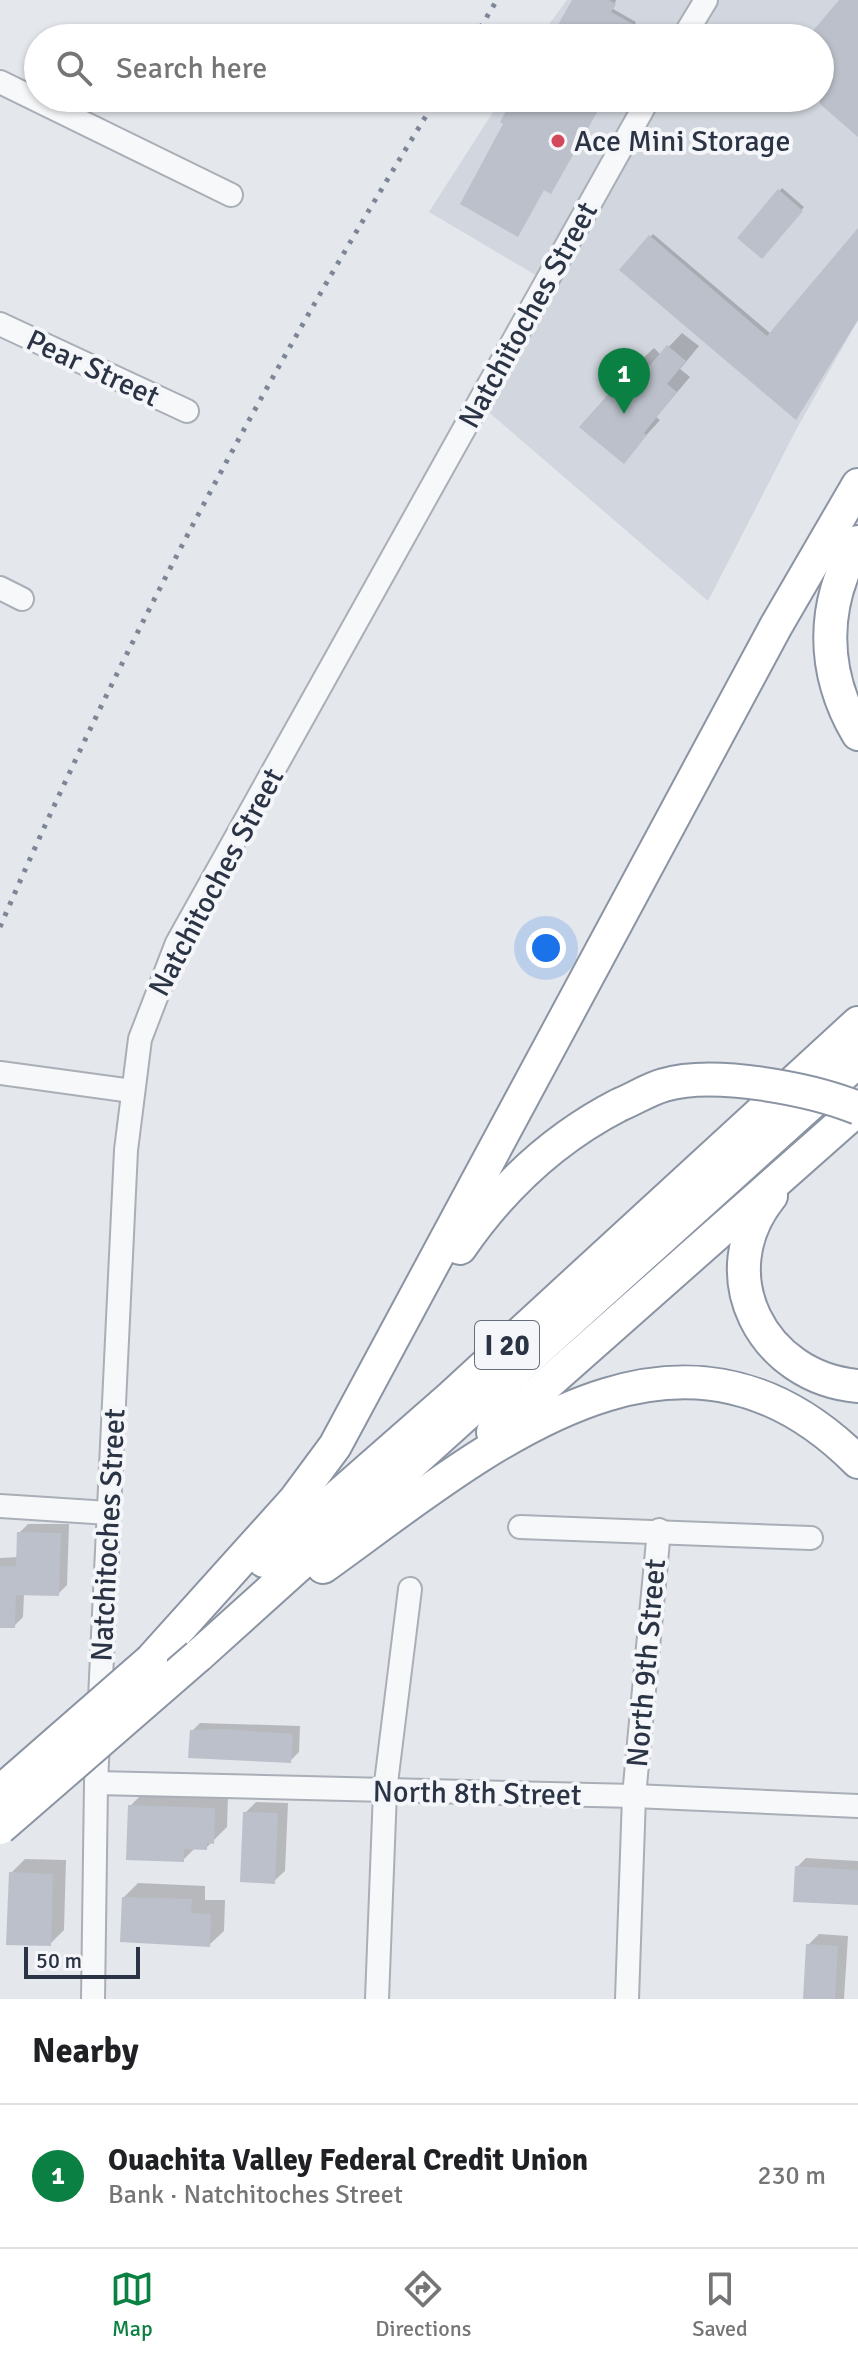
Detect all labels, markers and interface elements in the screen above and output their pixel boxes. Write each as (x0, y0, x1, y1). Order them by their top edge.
search box (24, 24, 834, 112)
icon: search (52, 46, 96, 90)
text: Search here (116, 50, 267, 87)
place label: Ace Mini Storage (574, 123, 790, 160)
marker: Ace Mini Storage (549, 132, 567, 150)
street label: Natchitoches Street (451, 196, 606, 435)
street label: Pear Street (21, 322, 165, 415)
pin: 1 (598, 348, 650, 414)
street label: Natchitoches Street (141, 762, 292, 1003)
your location (526, 928, 566, 968)
road number: I 20 (475, 1321, 539, 1369)
street label: Natchitoches Street (83, 1408, 134, 1662)
street label: North 9th Street (619, 1557, 674, 1769)
street label: North 8th Street (372, 1773, 582, 1814)
scale bar (24, 1943, 140, 1979)
text: 50 m (36, 1947, 82, 1974)
text: Nearby (32, 2030, 139, 2072)
text: Ouachita Valley Federal Credit Union (108, 2142, 588, 2179)
text: 1 (51, 2160, 65, 2192)
text: 230 m (757, 2160, 826, 2192)
text: Bank · Natchitoches Street (108, 2179, 403, 2211)
tab: Map (110, 2267, 154, 2342)
tab: Directions (375, 2267, 471, 2342)
tab: Saved (692, 2267, 748, 2342)

